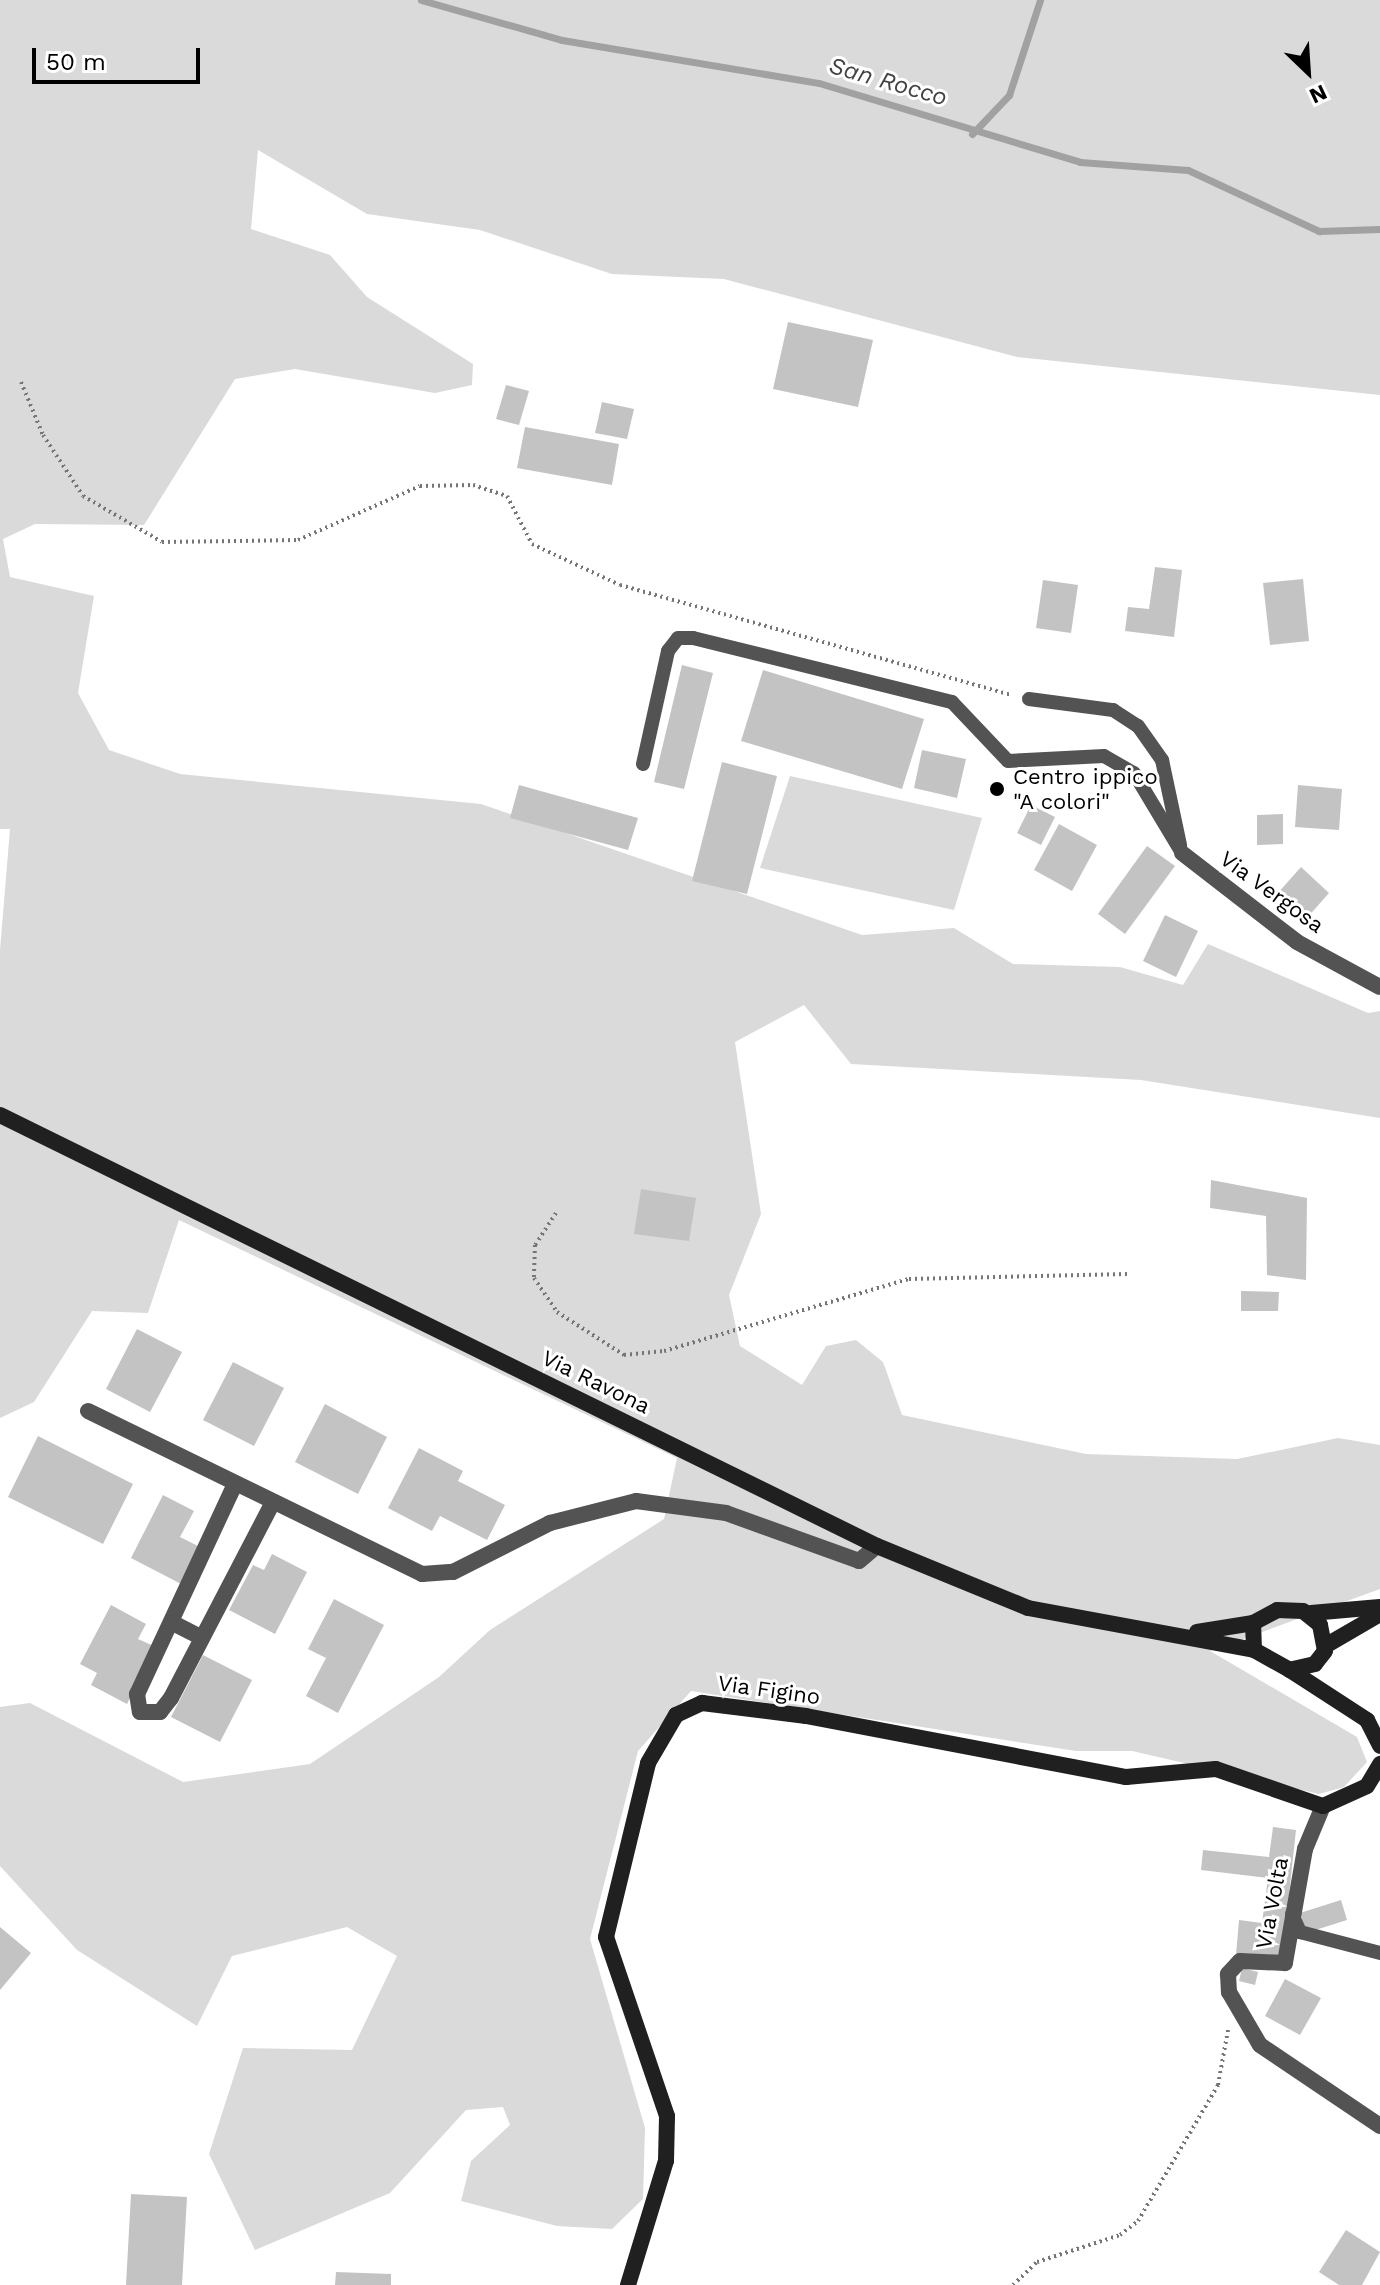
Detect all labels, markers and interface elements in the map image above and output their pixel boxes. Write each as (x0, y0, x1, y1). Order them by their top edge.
scale bar (36, 32, 204, 82)
north arrow (1268, 32, 1348, 112)
text: 50 m (46, 48, 106, 76)
water label: San Rocco (826, 51, 950, 113)
text: N (1306, 79, 1331, 109)
place label: Centro ippico "A colori" (1013, 763, 1158, 814)
marker: Centro ippico "A colori" (988, 780, 1006, 798)
street label: Via Vergosa (1214, 845, 1330, 939)
street label: Via Ravona (537, 1344, 655, 1420)
street label: Via Figino (716, 1670, 822, 1710)
street label: Via Volta (1250, 1854, 1294, 1952)

